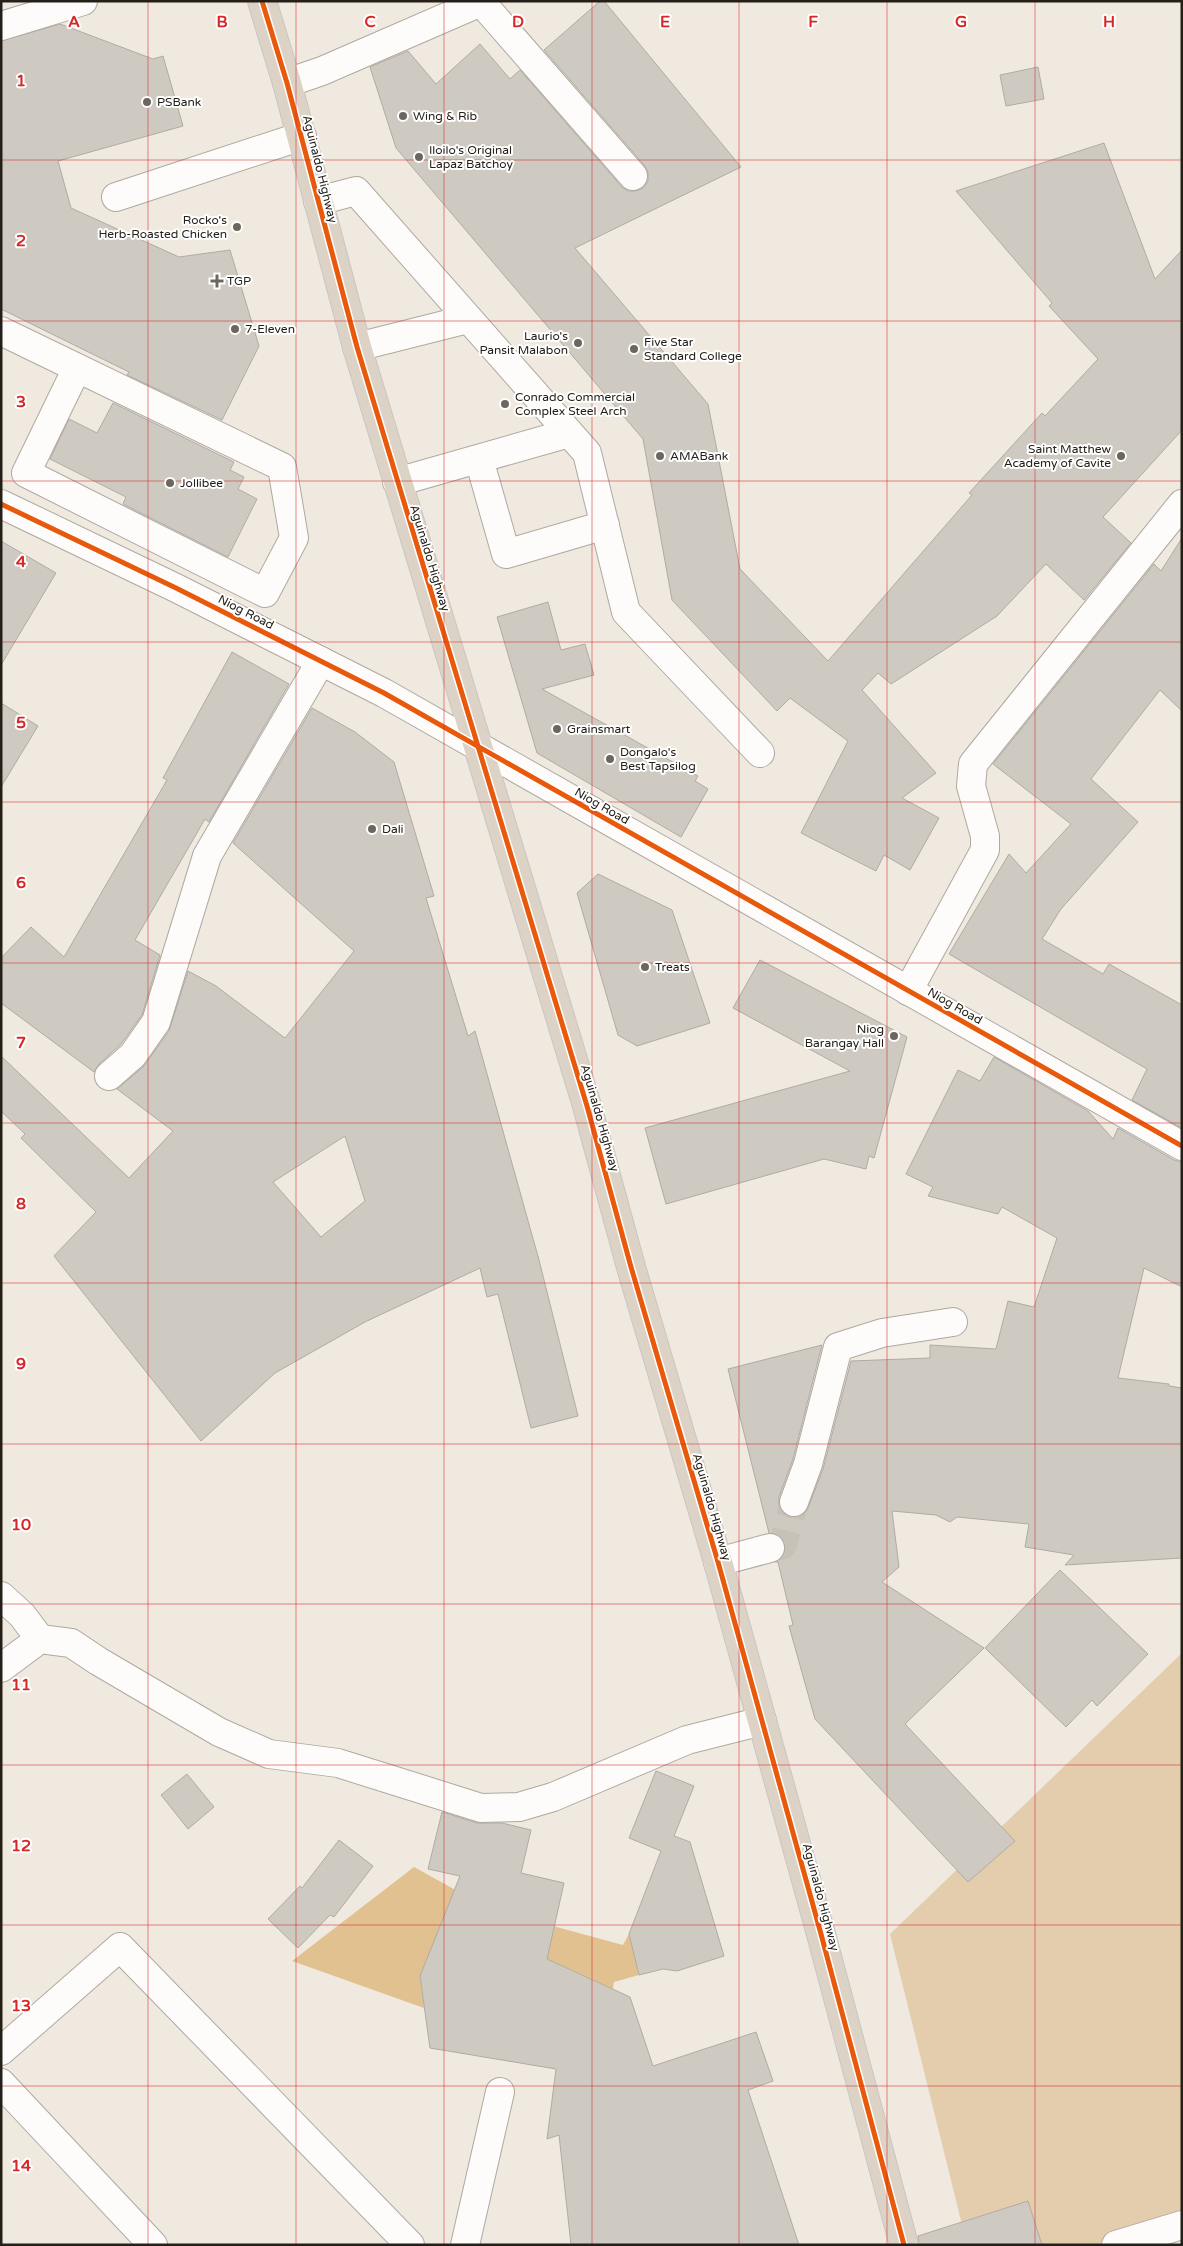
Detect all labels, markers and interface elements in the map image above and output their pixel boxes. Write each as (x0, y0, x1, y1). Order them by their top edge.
text: A (68, 12, 80, 32)
text: B (216, 12, 228, 32)
text: C (364, 12, 376, 32)
text: D (512, 12, 524, 32)
text: E (660, 12, 670, 32)
text: F (808, 12, 818, 32)
text: G (955, 12, 967, 32)
text: H (1103, 12, 1115, 32)
text: 1 (16, 71, 26, 91)
place label: PSBank (157, 95, 202, 109)
marker: PSBank (141, 96, 153, 108)
place label: Wing & Rib (413, 109, 477, 123)
marker: Wing & Rib (397, 110, 409, 122)
street label: Aguinaldo Highway (300, 113, 340, 225)
place label: Iloilo's Original Lapaz Batchoy (429, 143, 513, 171)
marker: Iloilo's Original Lapaz Batchoy (413, 151, 425, 163)
place label: Rocko's Herb-Roasted Chicken (98, 213, 227, 241)
marker: Rocko's Herb-Roasted Chicken (231, 221, 243, 233)
text: 2 (16, 231, 26, 251)
place label: TGP (227, 274, 251, 288)
marker: TGP (211, 275, 223, 287)
place label: 7-Eleven (245, 322, 295, 336)
marker: 7-Eleven (229, 323, 241, 335)
place label: Laurio's Pansit Malabon (479, 329, 568, 357)
place label: Five Star Standard College (644, 335, 742, 363)
marker: Laurio's Pansit Malabon (572, 337, 584, 349)
marker: Five Star Standard College (628, 343, 640, 355)
place label: Conrado Commercial Complex Steel Arch (515, 390, 635, 418)
text: 3 (16, 392, 26, 412)
marker: Conrado Commercial Complex Steel Arch (499, 398, 511, 410)
place label: Saint Matthew Academy of Cavite (1004, 442, 1111, 470)
place label: AMABank (670, 449, 729, 463)
marker: AMABank (654, 450, 666, 462)
marker: Saint Matthew Academy of Cavite (1115, 450, 1127, 462)
place label: Jollibee (180, 476, 223, 490)
marker: Jollibee (164, 477, 176, 489)
street label: Aguinaldo Highway (407, 503, 453, 614)
text: 4 (16, 552, 26, 572)
street label: Niog Road (216, 592, 276, 632)
text: 5 (16, 713, 26, 733)
place label: Grainsmart (567, 722, 631, 736)
marker: Grainsmart (551, 723, 563, 735)
place label: Dongalo's Best Tapsilog (620, 745, 696, 773)
marker: Dongalo's Best Tapsilog (604, 753, 616, 765)
street label: Niog Road (572, 785, 632, 827)
place label: Dali (382, 822, 404, 836)
marker: Dali (366, 823, 378, 835)
text: 6 (16, 873, 26, 893)
place label: Treats (655, 960, 690, 974)
marker: Treats (639, 961, 651, 973)
street label: Niog Road (925, 985, 985, 1027)
place label: Niog Barangay Hall (805, 1022, 884, 1050)
marker: Niog Barangay Hall (888, 1030, 900, 1042)
text: 7 (16, 1033, 26, 1053)
street label: Aguinaldo Highway (578, 1063, 622, 1174)
text: 8 (16, 1194, 26, 1214)
text: 9 (16, 1354, 26, 1374)
street label: Aguinaldo Highway (690, 1452, 734, 1563)
text: 10 (11, 1515, 31, 1535)
text: 11 (11, 1675, 31, 1695)
text: 12 (11, 1836, 31, 1856)
street label: Aguinaldo Highway (800, 1842, 842, 1953)
text: 13 (11, 1996, 31, 2016)
text: 14 (11, 2156, 31, 2176)

